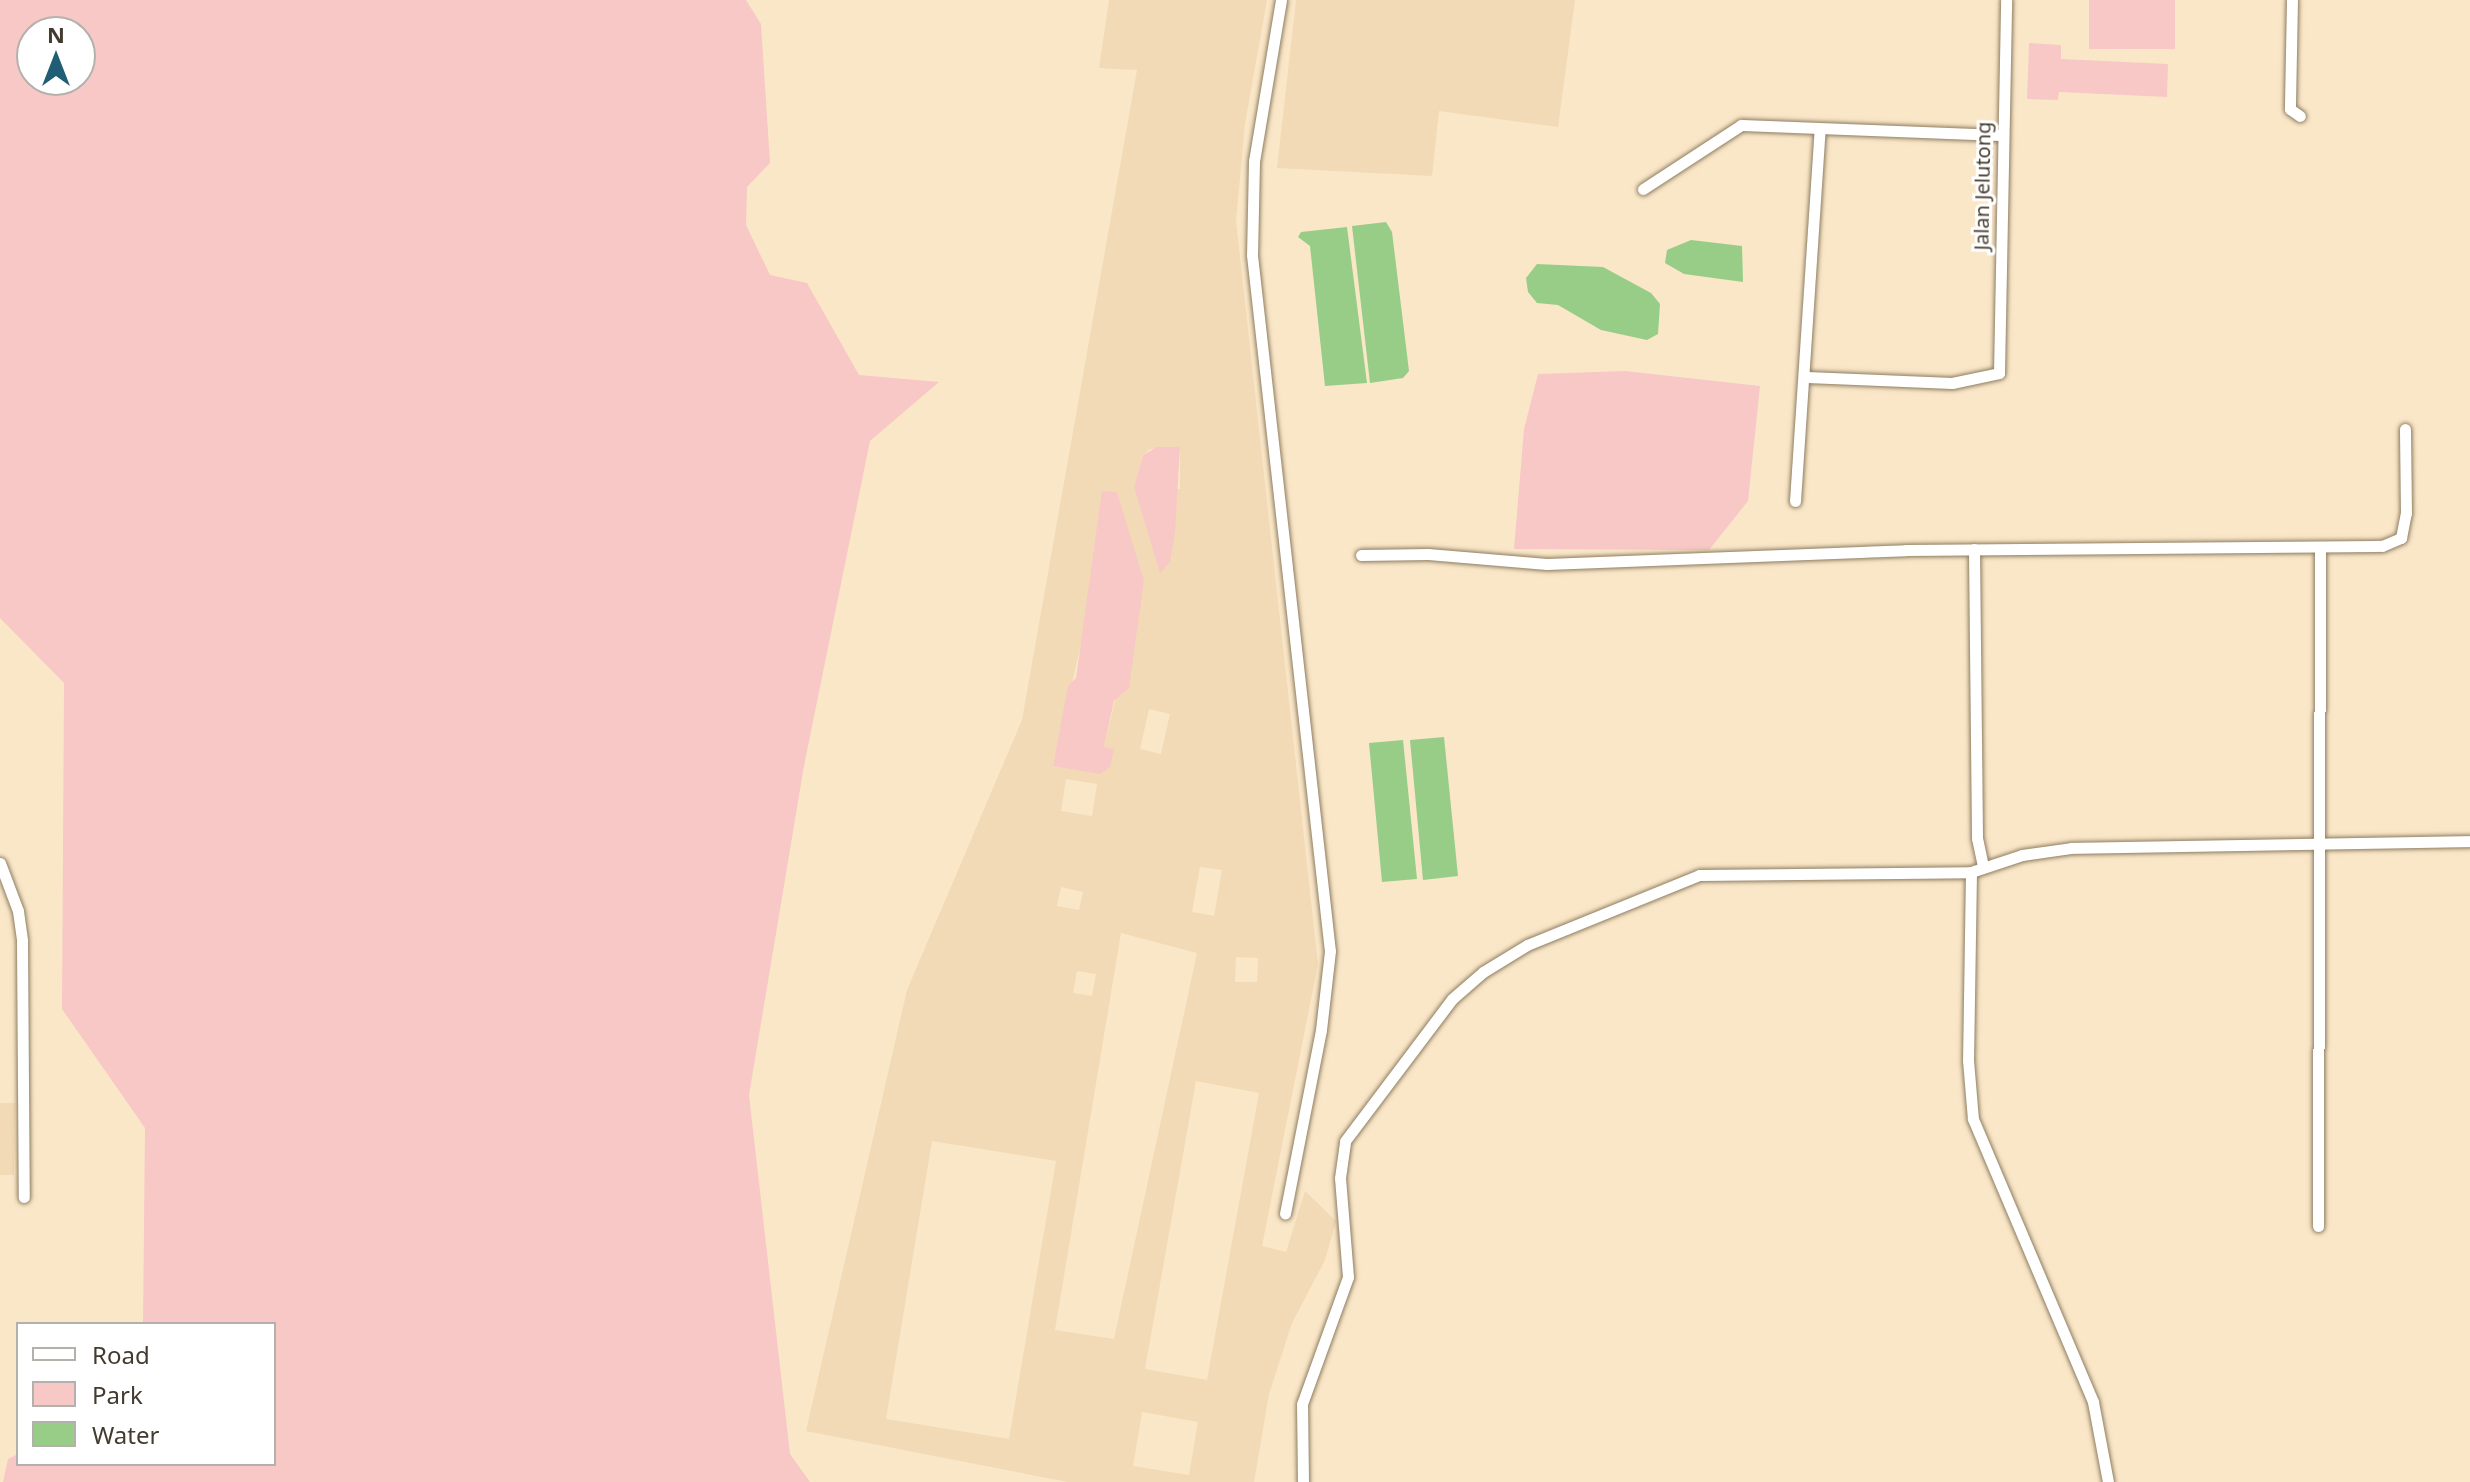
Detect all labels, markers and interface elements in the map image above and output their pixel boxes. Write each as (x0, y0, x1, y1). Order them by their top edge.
north arrow (16, 16, 96, 96)
text: N (47, 19, 65, 49)
street label: Jalan Jelutong (1969, 121, 1995, 251)
legend (16, 1322, 276, 1466)
text: Road (92, 1338, 150, 1371)
text: Park (92, 1378, 143, 1411)
text: Water (92, 1418, 159, 1451)

